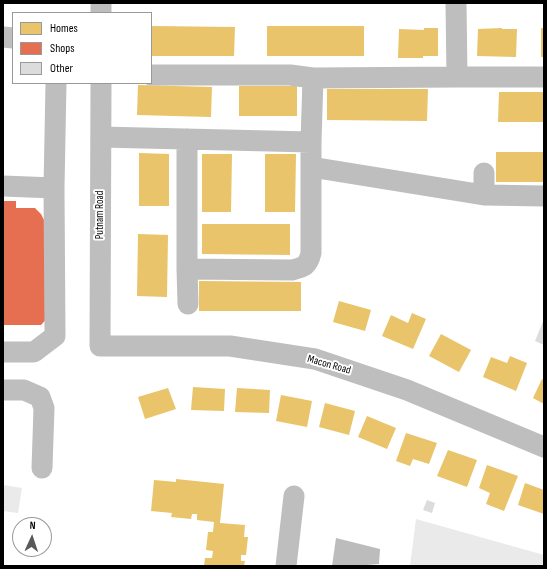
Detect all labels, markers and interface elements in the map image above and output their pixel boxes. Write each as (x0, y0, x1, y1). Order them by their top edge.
legend (12, 12, 152, 84)
text: Homes (50, 21, 78, 36)
text: Shops (50, 41, 75, 56)
text: Other (50, 61, 73, 76)
street label: Putnam Road (93, 191, 107, 239)
street label: Macon Road (306, 353, 352, 377)
north arrow (12, 517, 52, 557)
text: N (29, 519, 36, 532)

